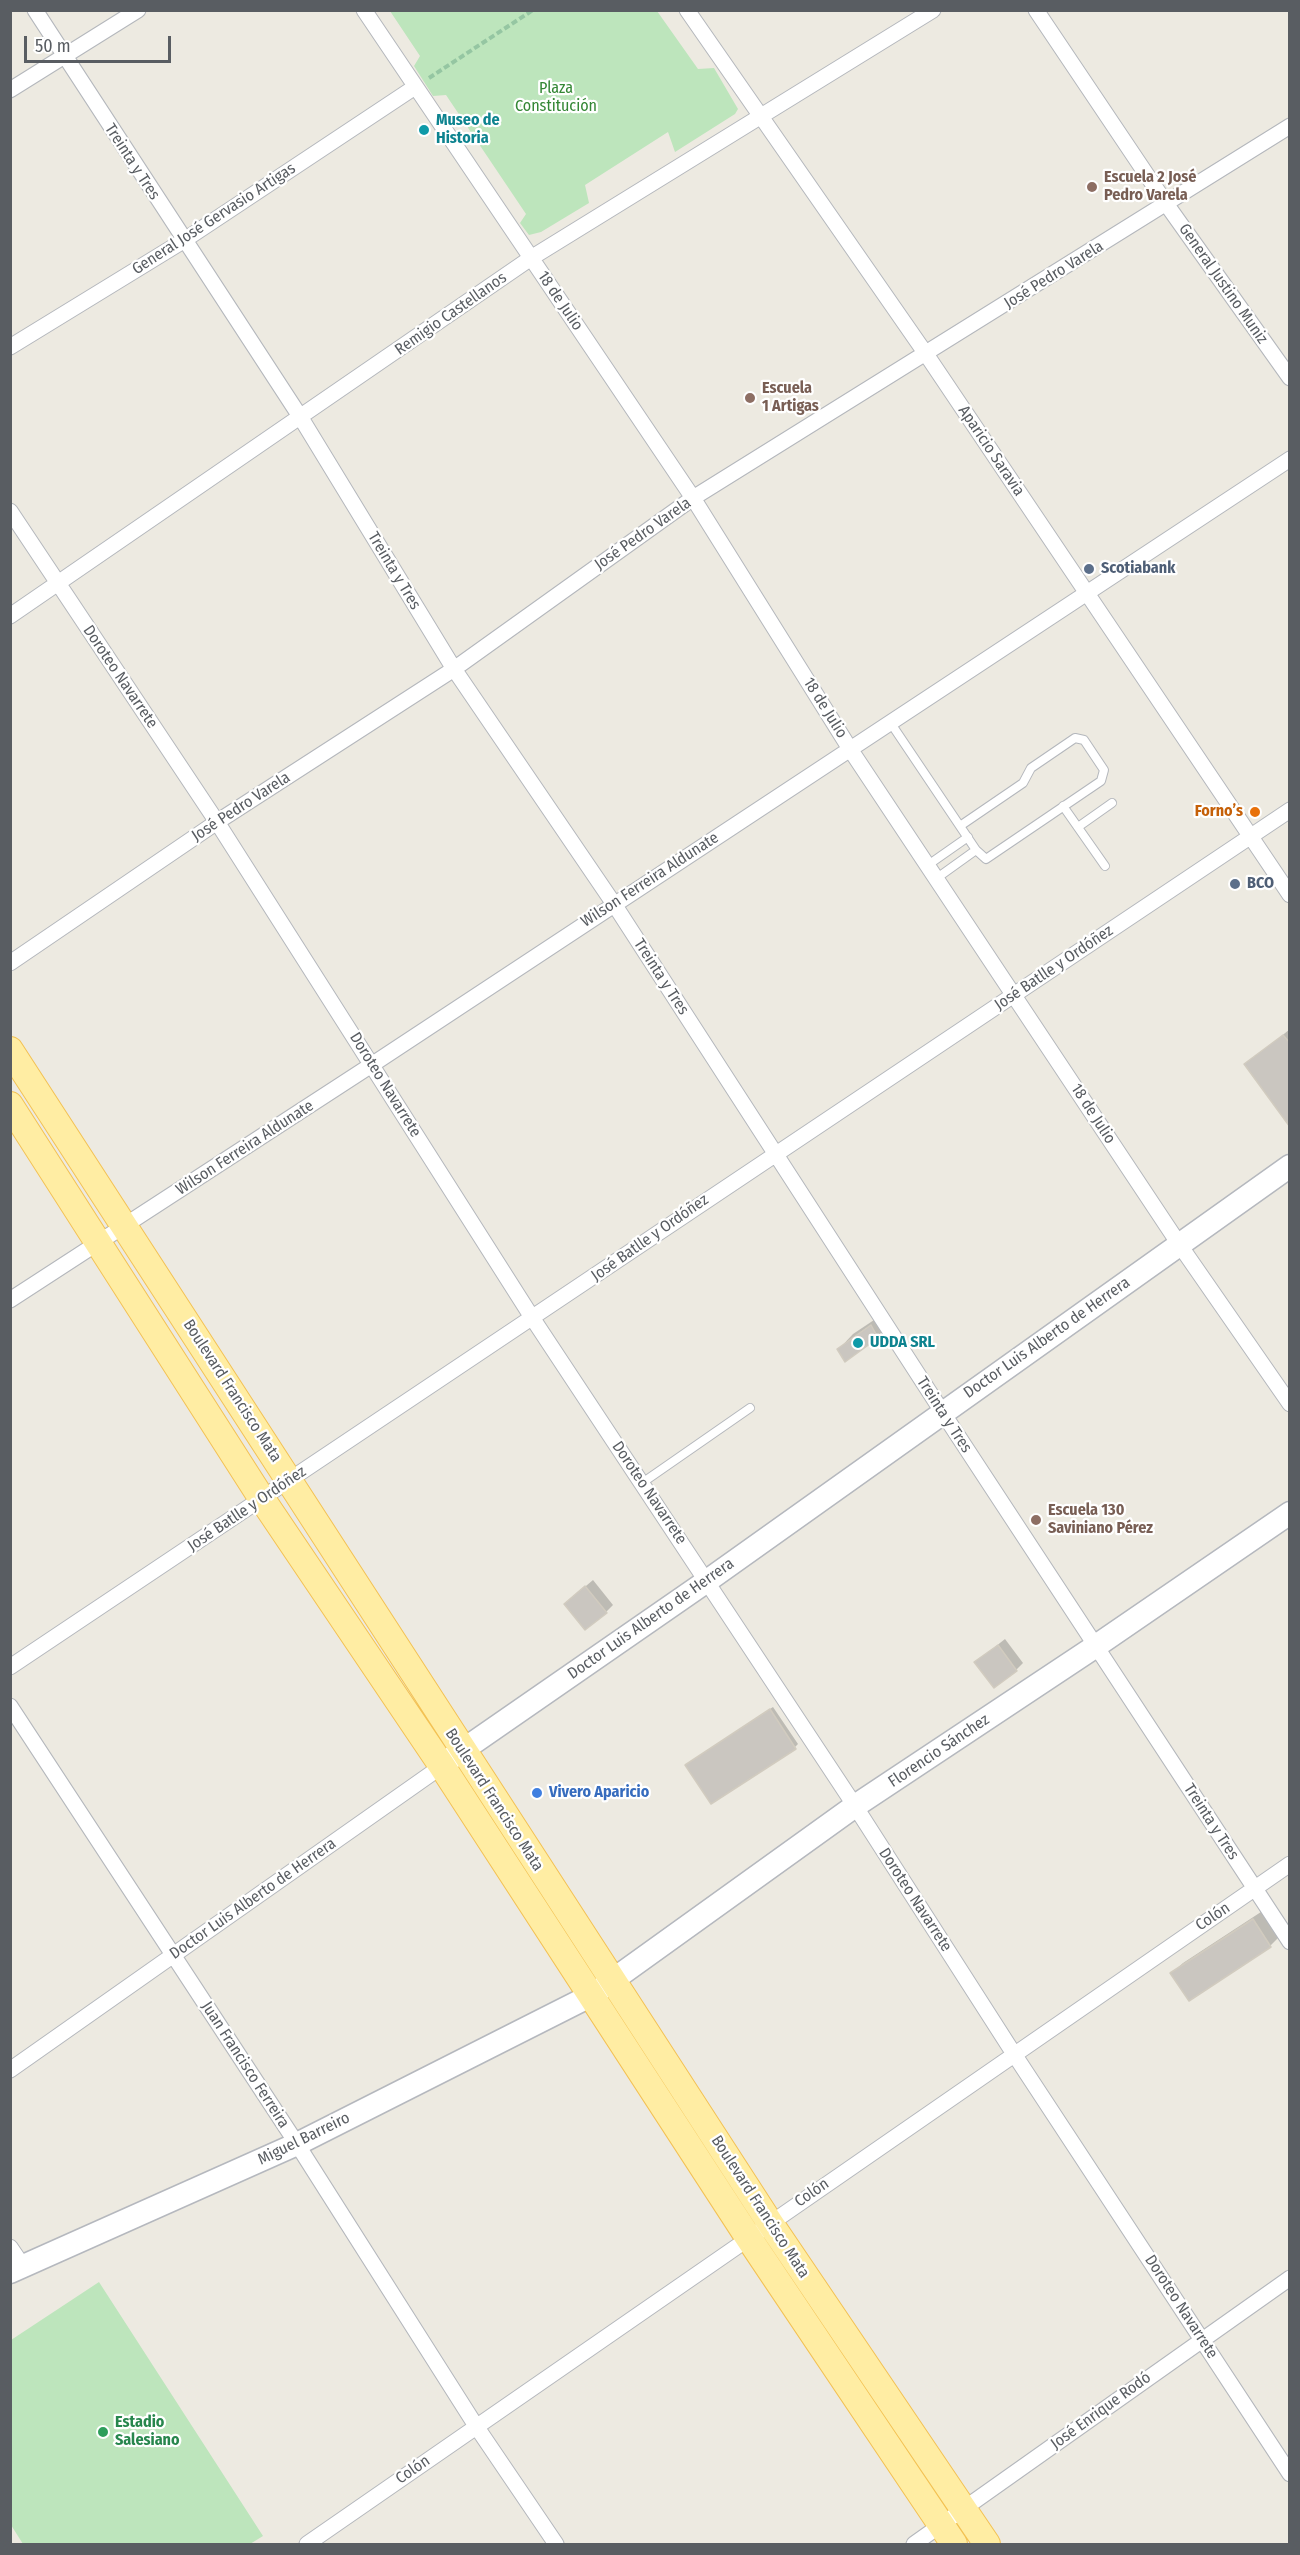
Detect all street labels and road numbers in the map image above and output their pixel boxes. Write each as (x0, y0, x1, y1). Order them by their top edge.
street label: Treinta y Tres (100, 120, 164, 204)
street label: General José Gervasio Artigas (129, 159, 299, 279)
street label: General Justino Muniz (1174, 220, 1272, 348)
street label: José Pedro Varela (1001, 237, 1107, 313)
street label: Remigio Castellanos (392, 268, 510, 360)
street label: 18 de Julio (533, 268, 587, 334)
street label: Aparicio Saravia (954, 402, 1028, 500)
street label: José Pedro Varela (591, 494, 695, 574)
street label: Treinta y Tres (363, 529, 425, 613)
street label: Doroteo Navarrete (79, 622, 161, 732)
street label: 18 de Julio (799, 674, 851, 742)
street label: José Pedro Varela (188, 768, 294, 846)
street label: Wilson Ferreira Aldunate (578, 828, 722, 932)
street label: José Batlle y Ordóñez (991, 921, 1117, 1015)
street label: Treinta y Tres (629, 935, 693, 1019)
street label: Doroteo Navarrete (345, 1029, 425, 1141)
street label: 18 de Julio (1067, 1080, 1119, 1148)
street label: Wilson Ferreira Aldunate (173, 1096, 317, 1200)
street label: José Batlle y Ordóñez (588, 1190, 712, 1286)
street label: Doctor Luis Alberto de Herrera (960, 1273, 1134, 1403)
street label: Boulevard Francisco Mata (179, 1316, 285, 1466)
street label: Treinta y Tres (912, 1373, 976, 1457)
street label: Doroteo Navarrete (608, 1438, 690, 1548)
street label: José Batlle y Ordóñez (184, 1462, 310, 1556)
street label: Doctor Luis Alberto de Herrera (564, 1554, 738, 1684)
street label: Florencio Sánchez (885, 1710, 993, 1792)
street label: Boulevard Francisco Mata (441, 1725, 547, 1875)
street label: Treinta y Tres (1179, 1780, 1243, 1864)
street label: Doctor Luis Alberto de Herrera (166, 1834, 340, 1964)
street label: Doroteo Navarrete (874, 1844, 956, 1956)
street label: Colón (1192, 1899, 1234, 1935)
street label: Juan Francisco Ferreira (197, 1998, 293, 2132)
street label: Miguel Barreiro (255, 2108, 353, 2170)
street label: Boulevard Francisco Mata (707, 2132, 813, 2282)
street label: Colón (791, 2174, 833, 2212)
street label: Doroteo Navarrete (1140, 2251, 1222, 2363)
street label: José Enrique Rodó (1047, 2368, 1155, 2454)
street label: Colón (392, 2451, 434, 2489)

